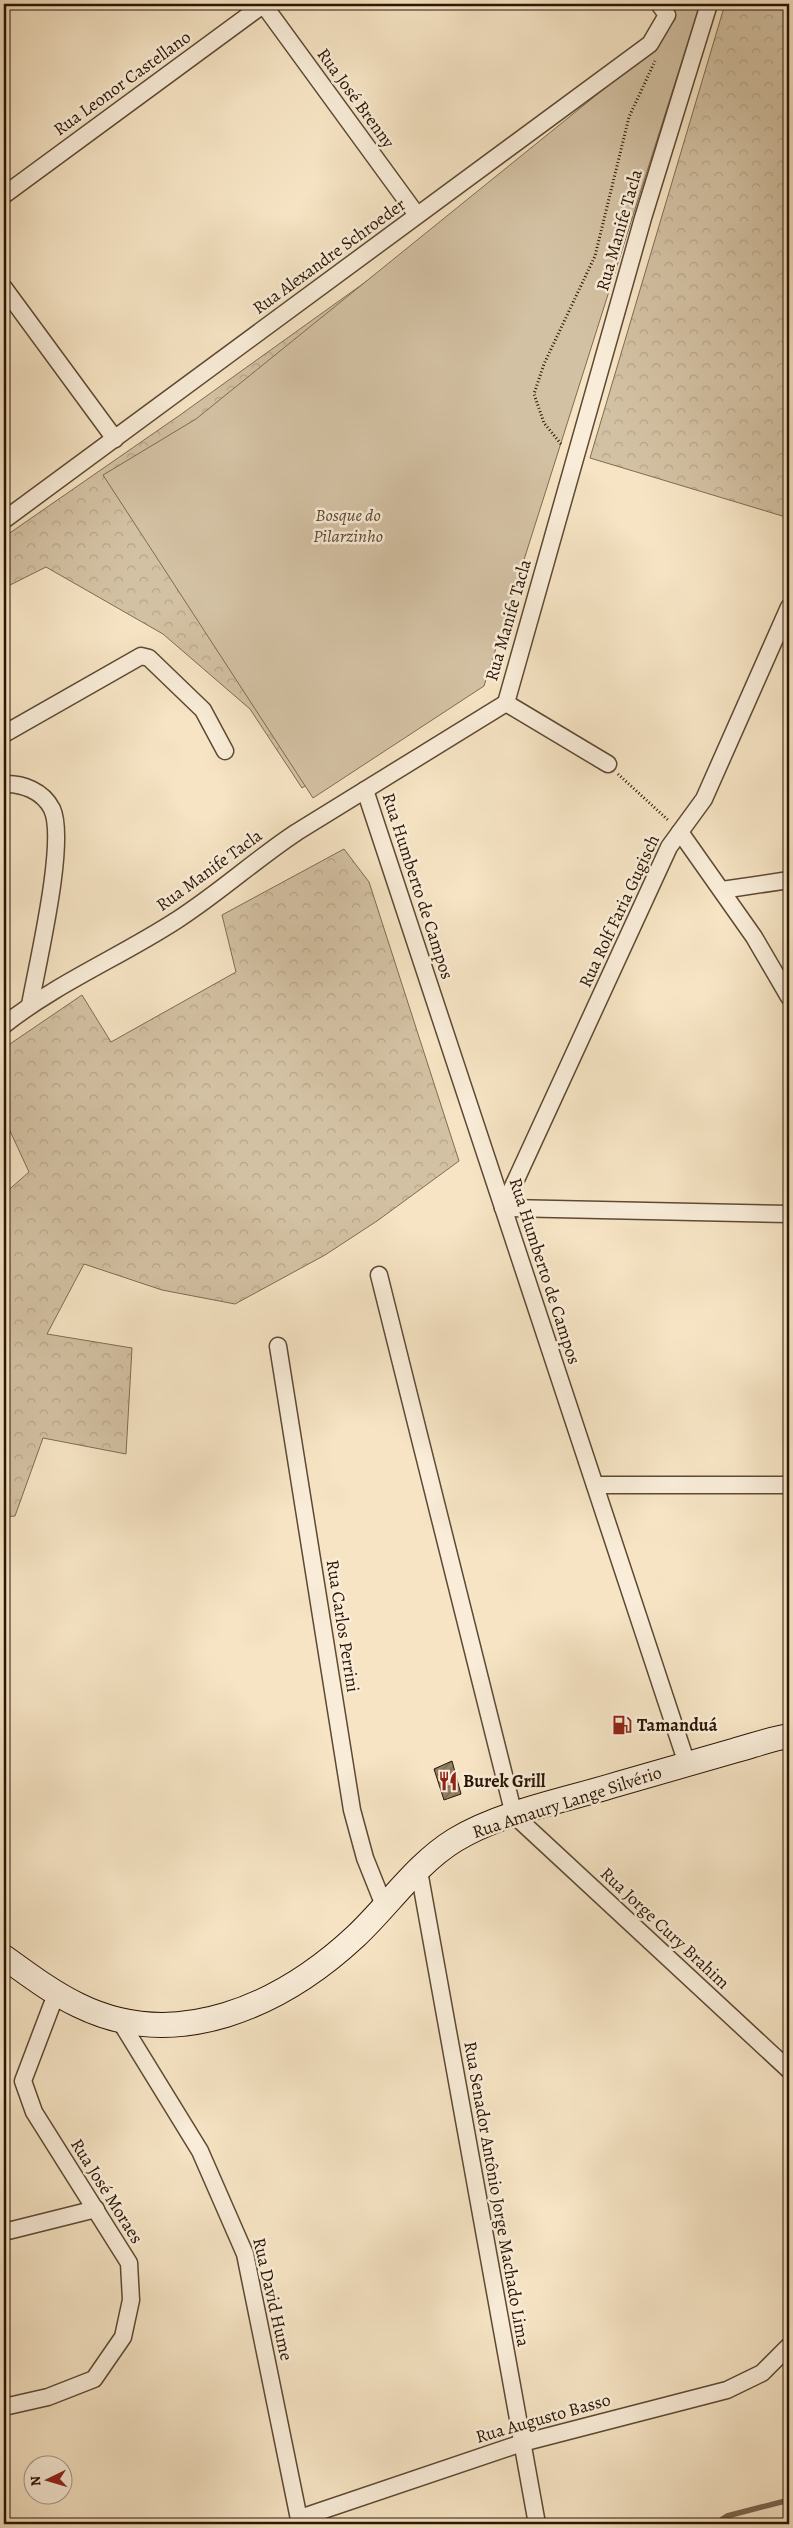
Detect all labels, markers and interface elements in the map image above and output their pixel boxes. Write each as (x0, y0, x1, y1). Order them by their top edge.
street label: Rua Leonor Castellano (48, 25, 196, 141)
street label: Rua José Brenny (312, 43, 401, 154)
street label: Rua Manife Tacla (590, 166, 648, 294)
street label: Rua Alexandre Schroeder (248, 192, 410, 320)
park label: Bosque do Pilarzinho (313, 503, 383, 548)
street label: Rua Manife Tacla (479, 556, 537, 684)
street label: Rua Humberto de Campos (377, 790, 459, 982)
street label: Rua Manife Tacla (151, 823, 267, 917)
street label: Rua Rolf Faria Gugisch (573, 830, 665, 991)
street label: Rua Humberto de Campos (504, 1175, 586, 1367)
street label: Rua Carlos Perrini (321, 1558, 365, 1694)
place label: Tamanduá (637, 1713, 718, 1737)
fuel station icon: Tamanduá (611, 1714, 633, 1736)
street label: Rua Amaury Lange Silvério (469, 1760, 665, 1844)
place label: Burek Grill (463, 1769, 546, 1793)
restaurant icon: Burek Grill (437, 1770, 459, 1792)
street label: Rua Jorge Cury Brahim (595, 1862, 735, 1994)
street label: Rua Senador Antônio Jorge Machado Lima (458, 2039, 536, 2349)
street label: Rua José Moraes (65, 2134, 149, 2248)
street label: Rua David Hume (247, 2235, 299, 2363)
street label: Rua Augusto Basso (473, 2387, 613, 2449)
north arrow (22, 2456, 72, 2506)
text: N (26, 2475, 45, 2487)

